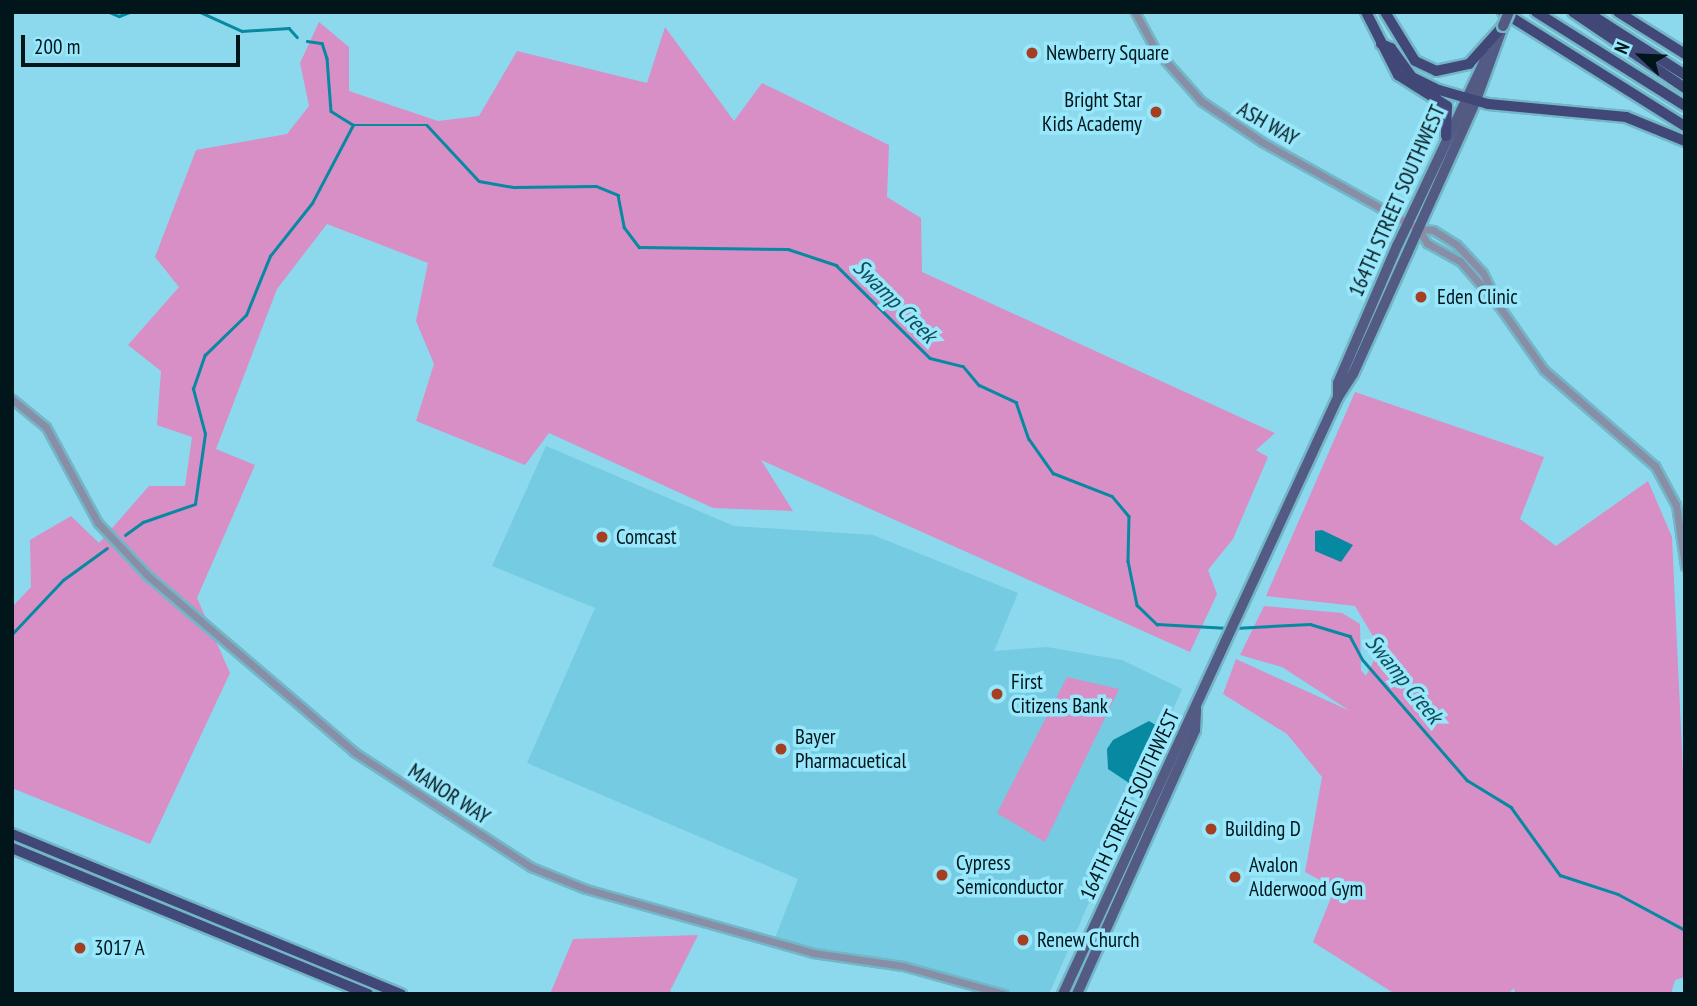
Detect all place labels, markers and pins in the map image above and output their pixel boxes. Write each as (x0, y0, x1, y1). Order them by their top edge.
place label: Newberry Square (1046, 40, 1170, 66)
marker: Newberry Square (1024, 45, 1040, 61)
place label: Bright Star Kids Academy (1042, 87, 1142, 137)
marker: Bright Star Kids Academy (1148, 104, 1164, 120)
place label: Eden Clinic (1437, 284, 1518, 310)
marker: Eden Clinic (1411, 287, 1431, 307)
place label: Comcast (616, 524, 677, 550)
marker: Comcast (594, 529, 610, 545)
place label: First Citizens Bank (1011, 669, 1108, 719)
marker: First Citizens Bank (989, 686, 1005, 702)
place label: Bayer Pharmacuetical (795, 724, 906, 774)
marker: Bayer Pharmacuetical (773, 741, 789, 757)
place label: Building D (1225, 816, 1301, 842)
marker: Building D (1203, 821, 1219, 837)
place label: Cypress Semiconductor (956, 850, 1063, 900)
place label: Avalon Alderwood Gym (1249, 852, 1363, 902)
marker: Cypress Semiconductor (934, 867, 950, 883)
marker: Avalon Alderwood Gym (1227, 869, 1243, 885)
place label: Renew Church (1037, 927, 1140, 953)
marker: Renew Church (1015, 932, 1031, 948)
place label: 3017 A (94, 935, 146, 961)
marker: 3017 A (72, 940, 88, 956)

